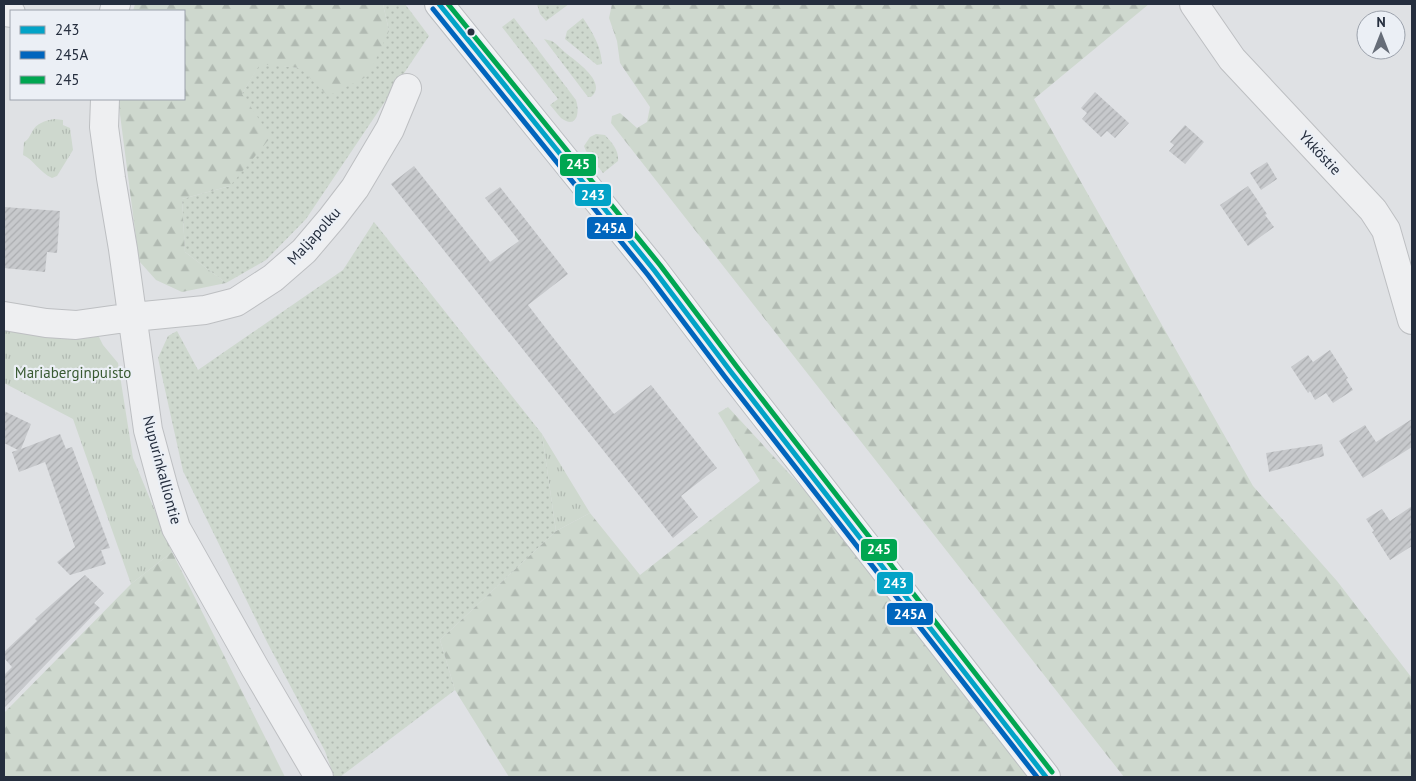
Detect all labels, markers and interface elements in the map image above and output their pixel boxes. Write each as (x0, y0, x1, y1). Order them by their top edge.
legend (10, 10, 185, 100)
north arrow (1356, 10, 1406, 60)
text: N (1376, 13, 1386, 31)
text: 243 (55, 20, 80, 39)
unlabelled marker (466, 27, 476, 37)
text: 245A (55, 45, 89, 64)
text: 245 (55, 70, 80, 89)
street label: Ykköstie (1295, 127, 1346, 179)
line badge: 245 (559, 153, 597, 177)
text: 245 (566, 155, 590, 173)
line badge: 243 (574, 183, 612, 207)
text: 243 (581, 186, 605, 204)
street label: Maljapolku (283, 203, 344, 268)
line badge: 245A (586, 216, 634, 240)
text: 245A (594, 219, 627, 237)
park label: Mariaberginpuisto (15, 363, 131, 382)
street label: Nupurinkalliontie (139, 413, 186, 526)
line badge: 245 (860, 538, 898, 562)
text: 245 (867, 540, 891, 558)
line badge: 243 (876, 571, 914, 595)
text: 243 (883, 574, 907, 592)
line badge: 245A (886, 602, 934, 626)
text: 245A (894, 605, 927, 623)

